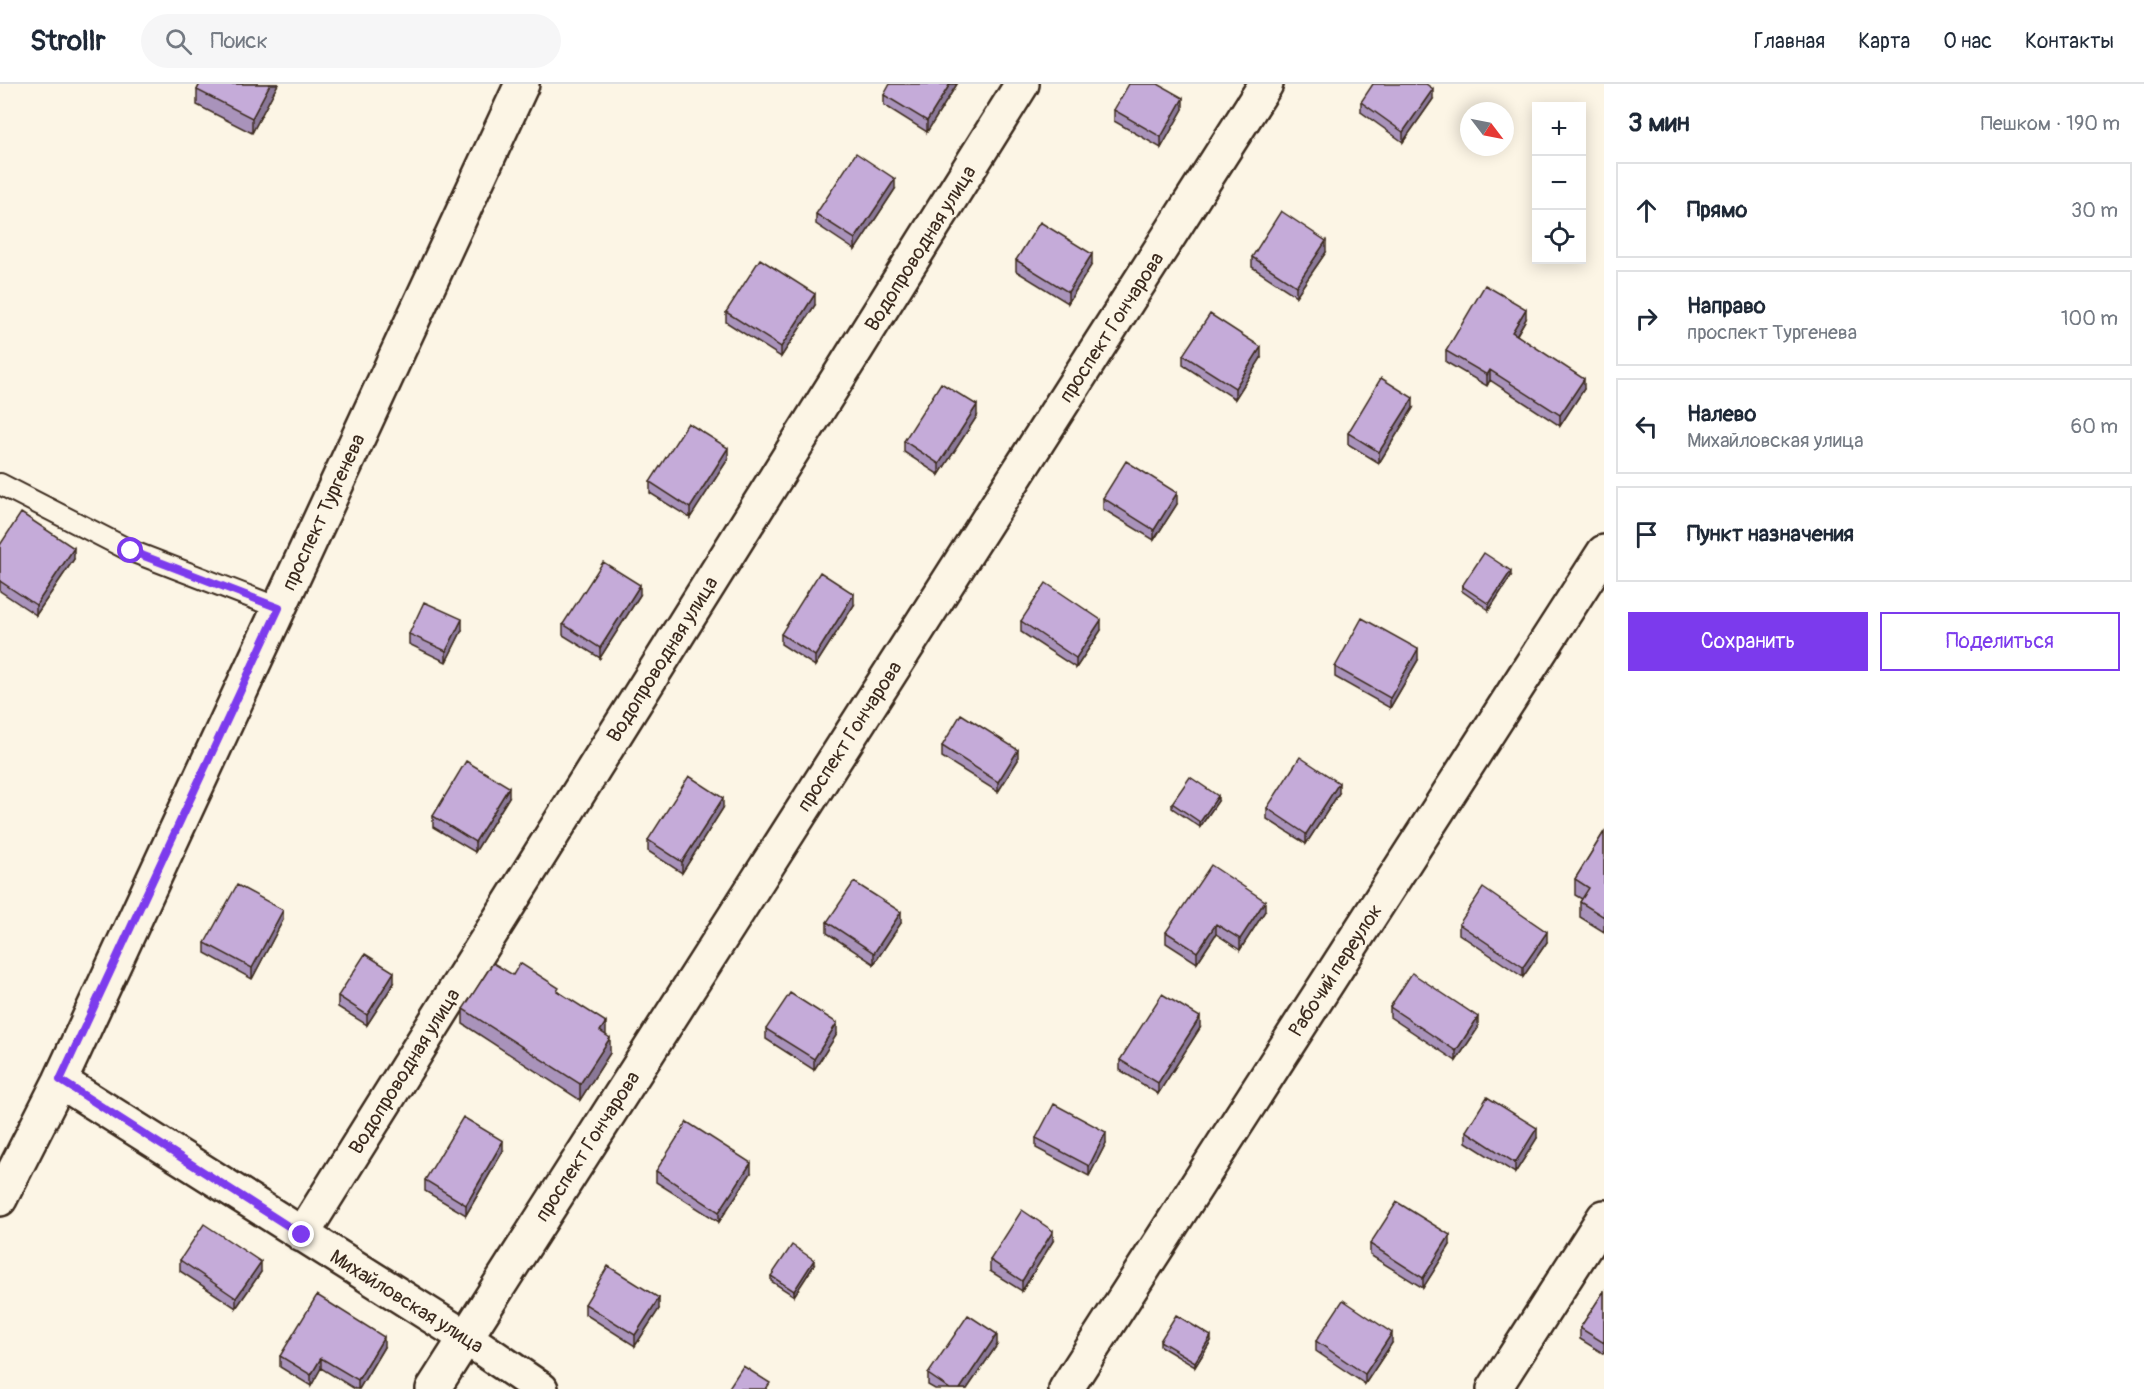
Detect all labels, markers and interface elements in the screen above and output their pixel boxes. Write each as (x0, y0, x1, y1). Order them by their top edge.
search box (141, 14, 561, 68)
text: Strollr (30, 24, 105, 59)
icon: search (162, 25, 195, 58)
text: Поиск (210, 27, 268, 55)
text: Главная (1754, 28, 1825, 55)
text: Карта (1858, 28, 1910, 55)
text: О нас (1943, 28, 1992, 55)
text: Контакты (2025, 28, 2114, 55)
north arrow (1460, 102, 1514, 156)
map controls (1532, 102, 1586, 264)
button: + (1532, 102, 1586, 156)
text: 3 мин (1628, 107, 1690, 139)
text: Пешком · 190 m (1981, 111, 2120, 136)
button: − (1532, 156, 1586, 210)
street label: Водопроводная улица (859, 161, 982, 336)
icon: ahead (1630, 194, 1663, 227)
text: Прямо (1687, 196, 1747, 224)
text: 30 m (2071, 198, 2118, 223)
button: locate (1532, 210, 1586, 264)
street label: проспект Гончарова (1053, 247, 1169, 407)
text: Направо (1687, 292, 1766, 320)
icon: right (1630, 302, 1663, 335)
text: 100 m (2061, 306, 2118, 331)
text: проспект Тургенева (1687, 320, 1857, 345)
text: Налево (1687, 400, 1756, 428)
icon: left (1630, 410, 1663, 443)
text: 60 m (2071, 414, 2118, 439)
text: Михайловская улица (1687, 428, 1864, 453)
street label: проспект Тургенева (276, 430, 371, 595)
icon: arrive (1630, 518, 1663, 551)
text: Пункт назначения (1687, 520, 1854, 548)
route start (117, 537, 143, 563)
street label: Водопроводная улица (601, 572, 724, 747)
button: Сохранить (1628, 612, 1868, 671)
button: Поделиться (1880, 612, 2120, 671)
street label: проспект Гончарова (791, 656, 907, 816)
street label: Рабочий переулок (1283, 899, 1388, 1041)
street label: Водопроводная улица (343, 984, 466, 1159)
street label: проспект Гончарова (529, 1066, 645, 1226)
route end (288, 1221, 314, 1247)
street label: Михайловская улица (325, 1244, 488, 1359)

